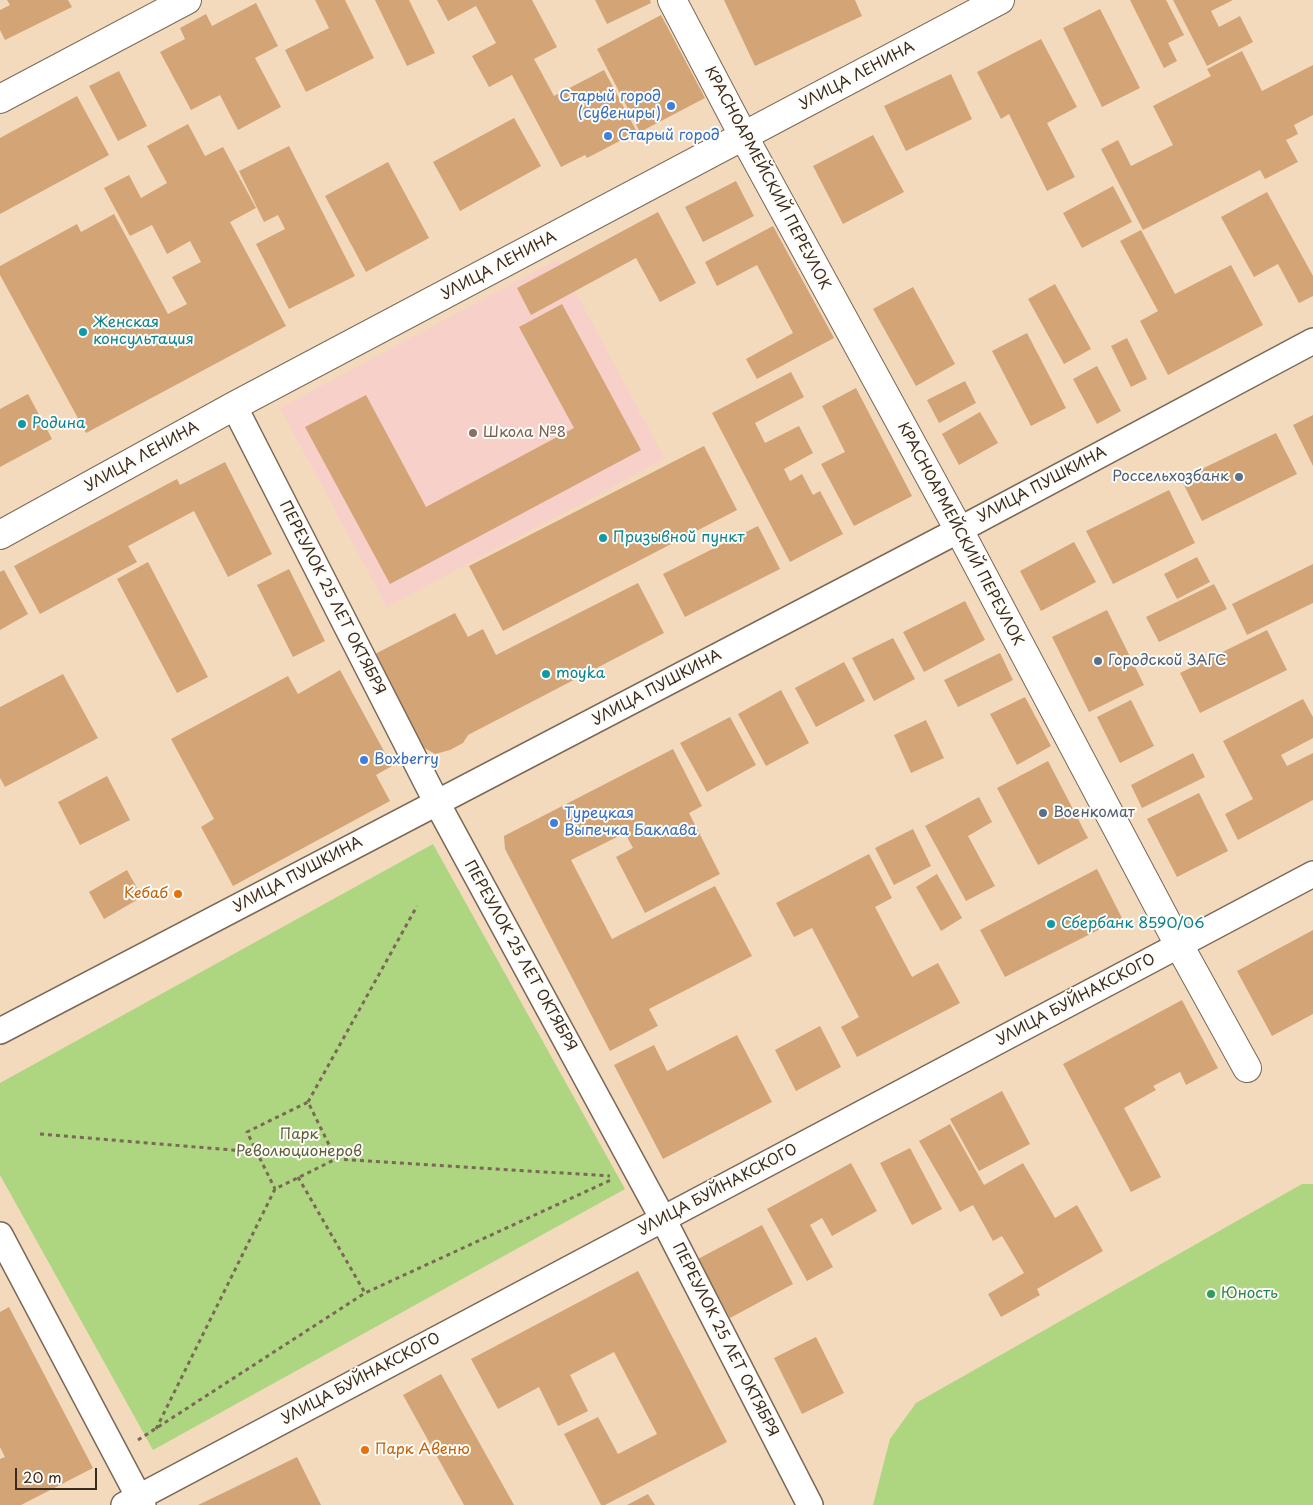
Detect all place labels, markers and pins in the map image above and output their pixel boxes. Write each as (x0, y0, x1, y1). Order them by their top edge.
place label: Старый город (сувениры) (559, 88, 661, 123)
marker: Старый город (сувениры) (665, 100, 677, 112)
place label: Старый город (618, 127, 720, 145)
marker: Старый город (602, 130, 614, 142)
place label: Женская консультация (93, 314, 194, 349)
marker: Женская консультация (77, 326, 89, 338)
place label: Родина (32, 415, 85, 433)
marker: Родина (16, 418, 28, 430)
place label: Школа №8 (483, 424, 566, 442)
marker: Школа №8 (467, 427, 479, 439)
place label: Россельхозбанк (1112, 468, 1229, 486)
marker: Россельхозбанк (1233, 471, 1245, 483)
place label: Призывной пункт (613, 529, 744, 547)
marker: Призывной пункт (597, 532, 609, 544)
place label: Городской ЗАГС (1108, 652, 1227, 670)
marker: Городской ЗАГС (1092, 655, 1104, 667)
place label: moyka (556, 665, 605, 683)
marker: moyka (540, 668, 552, 680)
place label: Boxberry (374, 751, 439, 769)
marker: Boxberry (358, 754, 370, 766)
place label: Военкомат (1053, 804, 1135, 822)
place label: Турецкая Выпечка Баклава (564, 805, 697, 840)
marker: Военкомат (1037, 807, 1049, 819)
marker: Турецкая Выпечка Баклава (548, 817, 560, 829)
place label: Кебаб (124, 885, 168, 903)
marker: Кебаб (172, 888, 184, 900)
place label: Сбербанк 8590/06 (1061, 915, 1205, 933)
marker: Сбербанк 8590/06 (1045, 918, 1057, 930)
place label: Юность (1221, 1285, 1278, 1303)
marker: Юность (1205, 1288, 1217, 1300)
place label: Парк Авеню (375, 1441, 470, 1459)
marker: Парк Авеню (359, 1444, 371, 1456)

